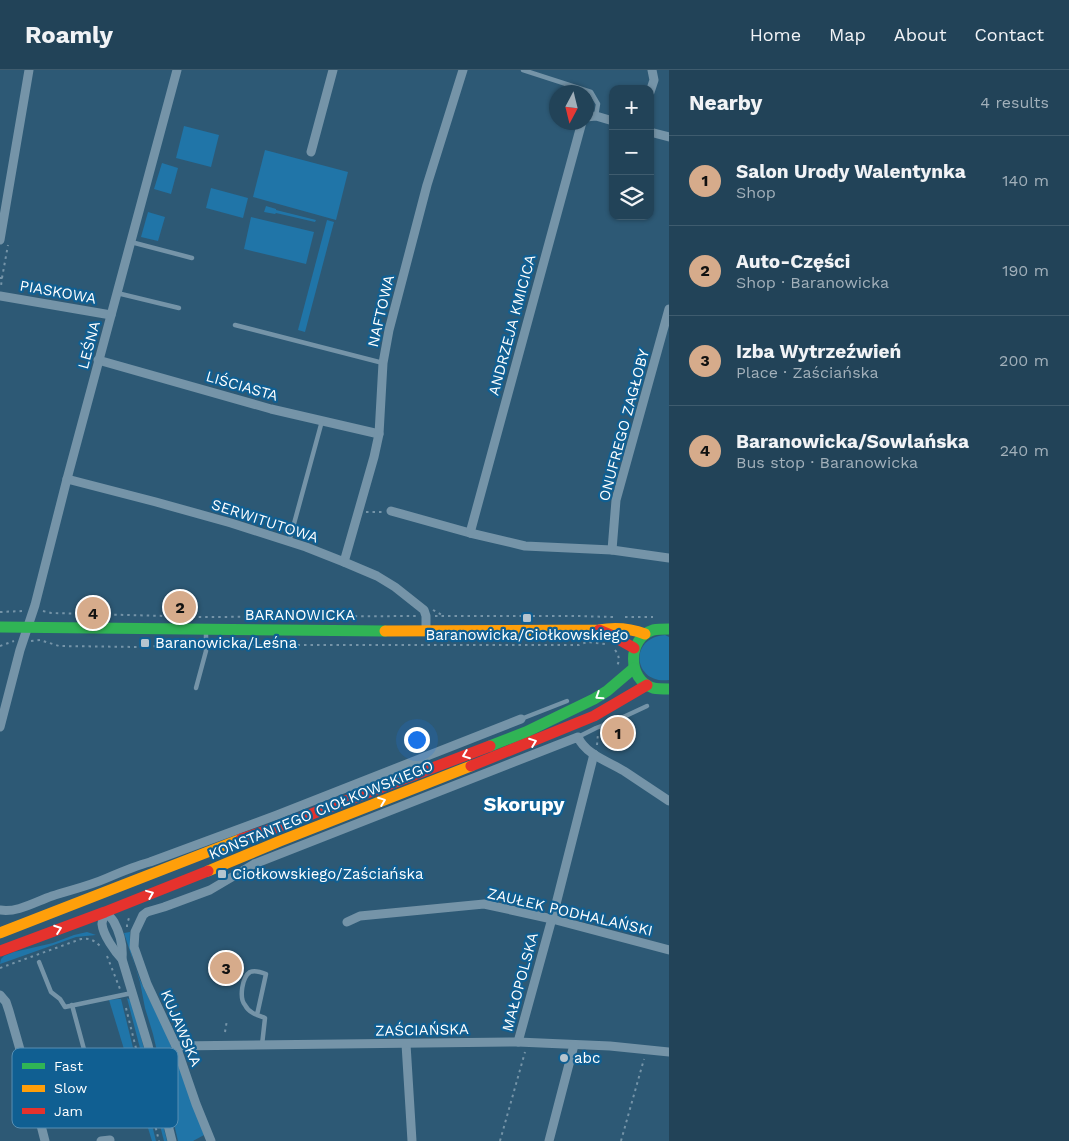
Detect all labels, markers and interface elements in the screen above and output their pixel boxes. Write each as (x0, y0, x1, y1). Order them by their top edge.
text: Roamly (25, 21, 113, 49)
text: Home (750, 24, 801, 45)
text: Map (829, 24, 866, 45)
text: About (894, 24, 946, 45)
text: Contact (974, 24, 1044, 45)
north arrow (549, 85, 594, 130)
map controls (609, 85, 654, 220)
button: + (609, 85, 654, 130)
text: Nearby (689, 90, 762, 115)
text: 4 results (980, 93, 1049, 112)
button: − (609, 130, 654, 175)
text: Salon Urody Walentynka (736, 160, 966, 183)
text: 1 (702, 171, 708, 190)
text: 140 m (1002, 171, 1049, 190)
button: layers (609, 175, 654, 220)
text: Shop (736, 183, 776, 202)
text: Auto-Części (736, 250, 850, 273)
street label: ANDRZEJA KMICICA (485, 252, 539, 397)
text: 2 (700, 261, 710, 280)
text: 190 m (1002, 261, 1049, 280)
street label: NAFTOWA (364, 273, 398, 349)
text: Shop · Baranowicka (736, 273, 889, 292)
street label: PIASKOWA (18, 276, 98, 308)
street label: LEŚNA (73, 319, 104, 371)
text: Izba Wytrzeźwień (736, 340, 901, 363)
street label: ONUFREGO ZAGŁOBY (595, 347, 653, 503)
text: 3 (700, 351, 710, 370)
text: 200 m (999, 351, 1049, 370)
text: Place · Zaściańska (736, 363, 879, 382)
street label: LIŚCIASTA (204, 366, 281, 405)
text: Baranowicka/Sowlańska (736, 430, 969, 453)
text: 4 (700, 441, 710, 460)
text: 240 m (1000, 441, 1049, 460)
text: Bus stop · Baranowicka (736, 453, 918, 472)
street label: SERWITUTOWA (209, 495, 321, 547)
pin: 2 (164, 588, 196, 626)
pin: 4 (77, 594, 109, 632)
street label: BARANOWICKA (245, 606, 355, 624)
marker: Baranowicka/Ciołkowskiego (521, 612, 533, 624)
place label: Baranowicka/Ciołkowskiego (425, 626, 629, 644)
place label: Baranowicka/Leśna (155, 634, 298, 652)
marker: Baranowicka/Leśna (139, 637, 151, 649)
one-way arrow (596, 690, 605, 699)
pin: 1 (602, 714, 634, 752)
your location (404, 727, 430, 753)
one-way arrow (529, 738, 537, 748)
one-way arrow (462, 749, 471, 759)
street label: KONSTANTEGO CIOŁKOWSKIEGO (206, 757, 436, 863)
district label: Skorupy (483, 792, 565, 816)
one-way arrow (377, 797, 386, 807)
place label: Ciołkowskiego/Zaściańska (232, 865, 424, 883)
marker: Ciołkowskiego/Zaściańska (216, 868, 228, 880)
street label: ZAUŁEK PODHALAŃSKI (486, 884, 654, 940)
one-way arrow (145, 890, 154, 901)
one-way arrow (53, 925, 62, 935)
street label: MAŁOPOLSKA (498, 930, 542, 1033)
pin: 3 (210, 949, 242, 987)
street label: KUJAWSKA (157, 987, 205, 1069)
street label: ZAŚCIAŃSKA (375, 1019, 469, 1040)
legend (12, 1048, 178, 1128)
place label: abc (574, 1049, 600, 1067)
marker: abc (558, 1052, 570, 1064)
text: Fast (54, 1058, 83, 1074)
text: Slow (54, 1080, 87, 1096)
text: Jam (54, 1103, 83, 1119)

